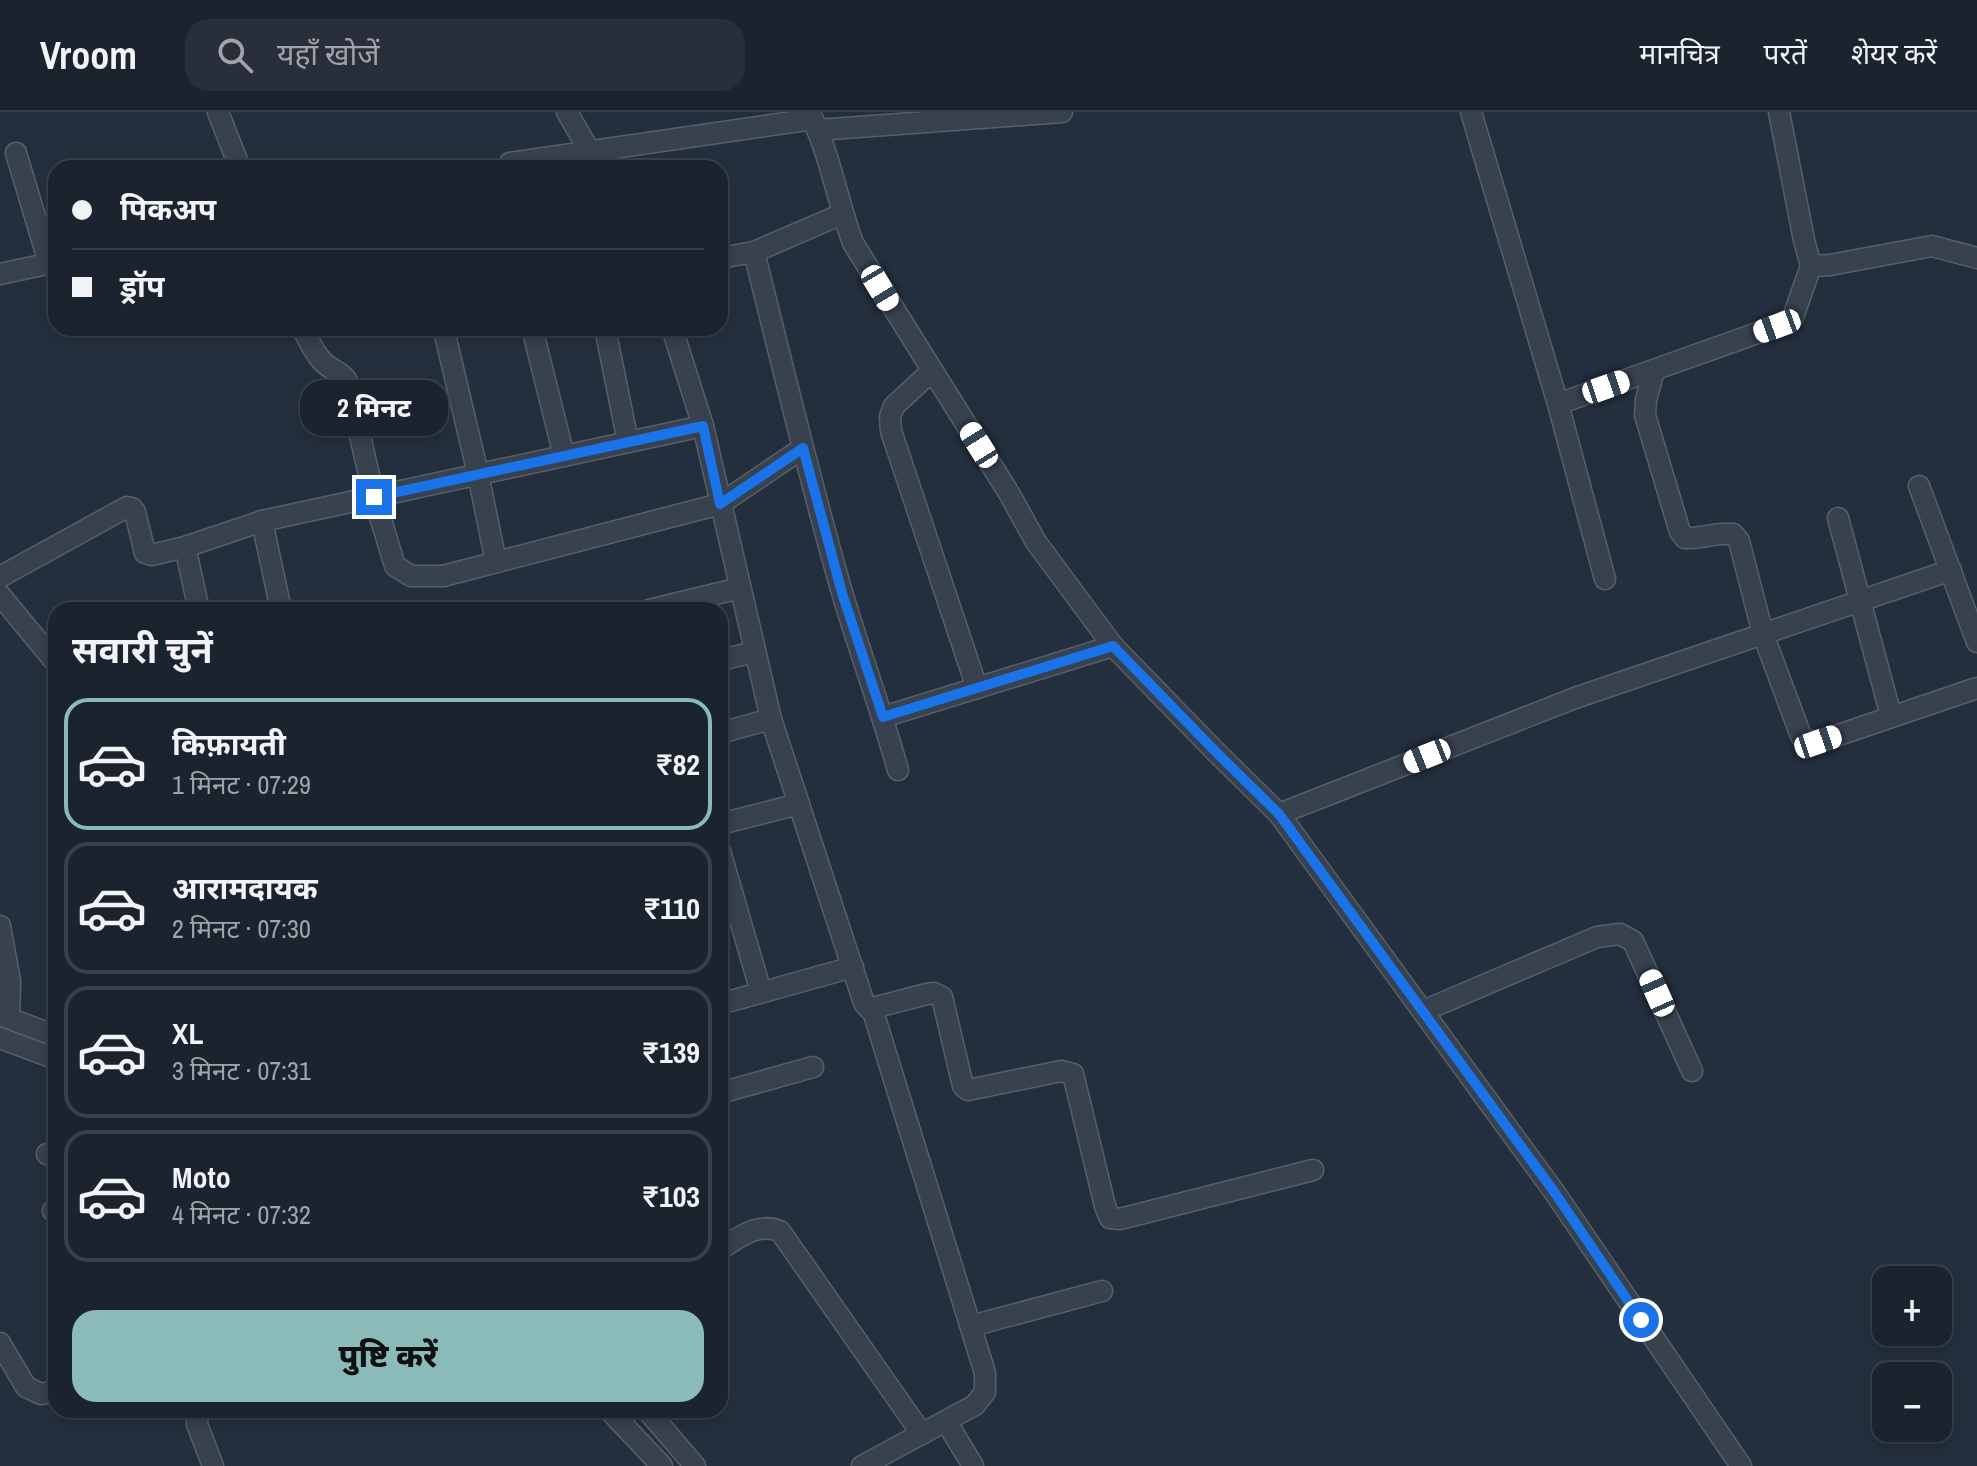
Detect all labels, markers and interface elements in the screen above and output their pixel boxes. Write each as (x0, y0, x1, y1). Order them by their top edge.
search box (185, 19, 745, 91)
text: Vroom (40, 30, 137, 81)
icon: search (213, 33, 257, 77)
text: यहाँ खोजें (277, 34, 380, 74)
text: मानचित्र (1640, 35, 1720, 73)
text: परतें (1764, 35, 1807, 73)
text: शेयर करें (1851, 35, 1937, 73)
text: पिकअप (120, 189, 216, 229)
car (857, 261, 903, 315)
text: ड्रॉप (120, 266, 164, 306)
car (1750, 307, 1804, 345)
car (1579, 368, 1633, 406)
callout: 2 मिनट (300, 381, 448, 437)
text: 2 मिनट (337, 390, 411, 425)
car (956, 418, 1002, 472)
route end (356, 479, 392, 515)
text: सवारी चुनें (72, 626, 213, 674)
car (1791, 723, 1845, 761)
text: किफ़ायती (172, 724, 286, 764)
icon: car (76, 728, 148, 800)
car (1400, 736, 1454, 776)
text: ₹82 (655, 744, 700, 784)
text: 1 मिनट · 07:29 (172, 767, 311, 802)
text: आरामदायक (172, 868, 318, 908)
icon: car (76, 872, 148, 944)
text: ₹110 (643, 888, 700, 928)
text: 2 मिनट · 07:30 (172, 911, 311, 946)
car (1636, 966, 1678, 1020)
text: XL (172, 1013, 203, 1053)
icon: car (76, 1016, 148, 1088)
text: ₹139 (642, 1032, 700, 1072)
text: 3 मिनट · 07:31 (172, 1053, 311, 1088)
text: Moto (172, 1157, 231, 1197)
icon: car (76, 1160, 148, 1232)
text: ₹103 (642, 1176, 700, 1216)
text: 4 मिनट · 07:32 (172, 1197, 311, 1232)
map controls (1872, 1266, 1952, 1442)
button: + (1872, 1266, 1952, 1346)
route start (1623, 1302, 1659, 1338)
button: पुष्टि करें (72, 1310, 704, 1402)
button: − (1872, 1362, 1952, 1442)

